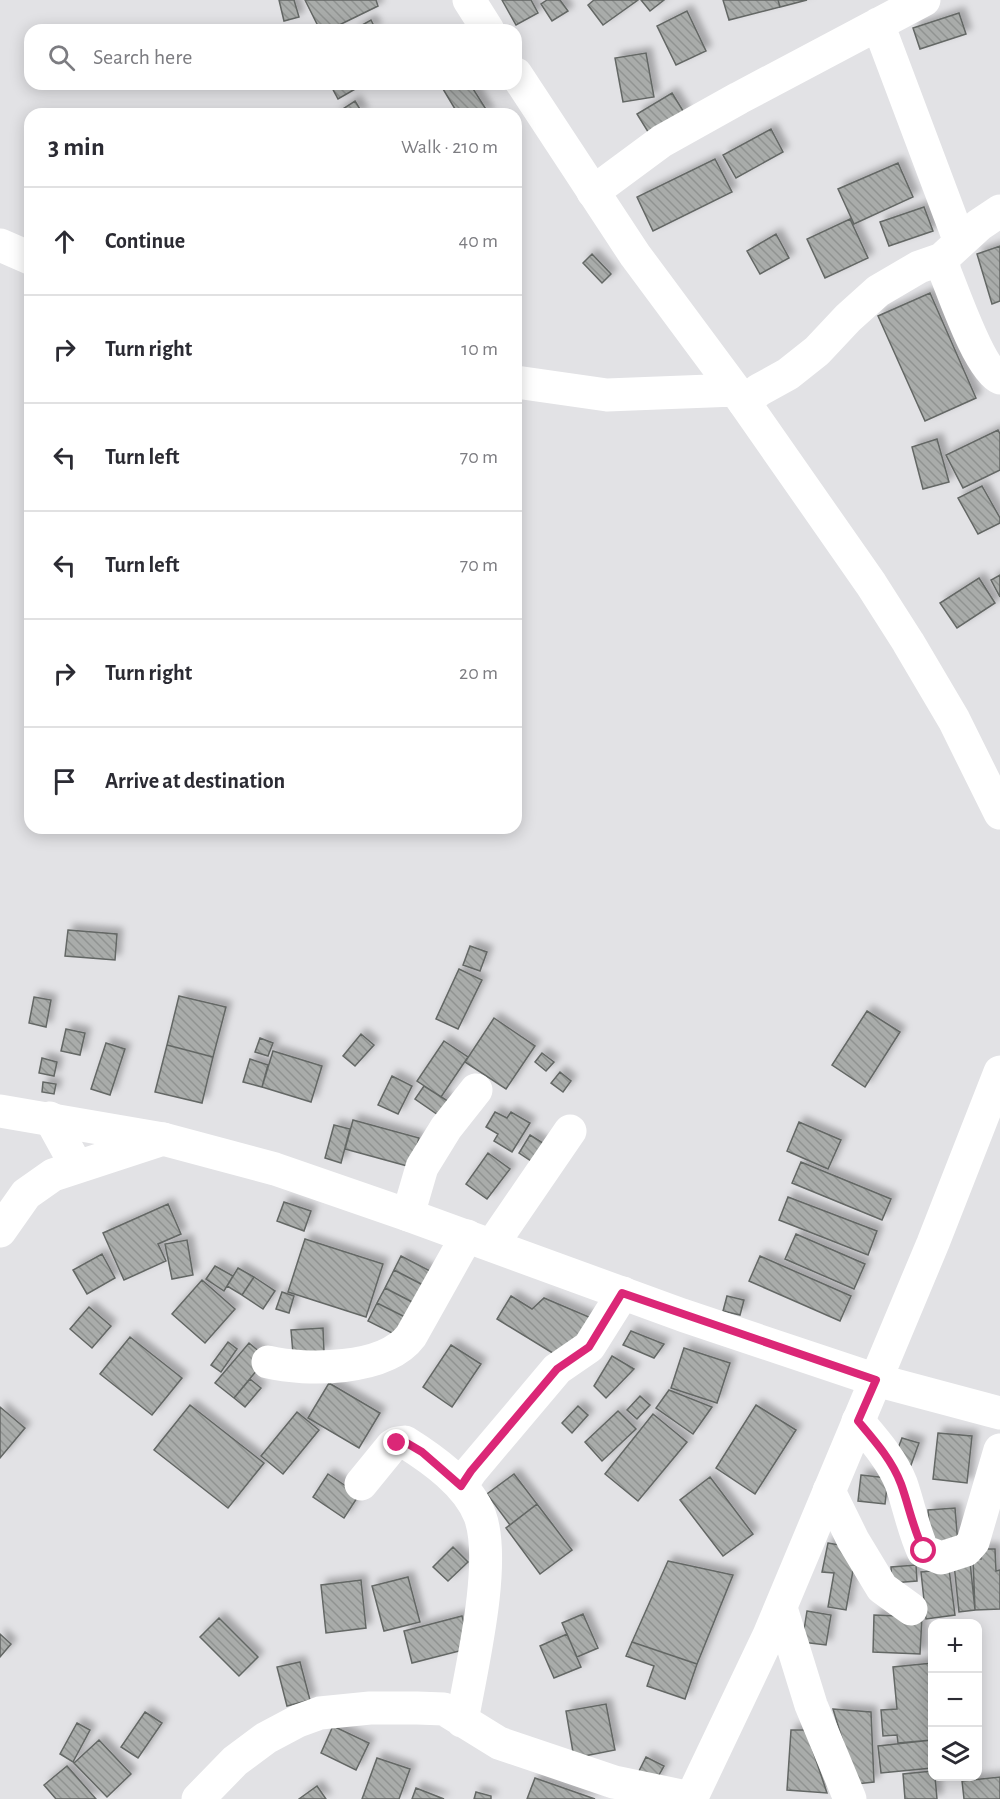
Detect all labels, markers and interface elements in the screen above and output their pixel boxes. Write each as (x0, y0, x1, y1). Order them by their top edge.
search box (24, 24, 522, 90)
icon: search (45, 41, 78, 74)
text: Search here (93, 46, 192, 68)
text: 3 min (48, 134, 105, 160)
text: Walk · 210 m (401, 137, 498, 157)
icon: ahead (48, 225, 81, 258)
text: Continue (105, 230, 185, 252)
text: 40 m (459, 231, 498, 251)
icon: right (48, 333, 81, 366)
text: Turn right (105, 338, 192, 360)
text: 10 m (461, 339, 498, 359)
icon: left (48, 441, 81, 474)
text: Turn left (105, 446, 179, 468)
text: 70 m (460, 447, 498, 467)
icon: left (48, 549, 81, 582)
text: Turn left (105, 554, 179, 576)
text: 70 m (460, 555, 498, 575)
icon: right (48, 657, 81, 690)
text: Turn right (105, 662, 192, 684)
text: 20 m (459, 663, 498, 683)
icon: arrive (48, 765, 81, 798)
text: Arrive at destination (105, 770, 285, 792)
route end (383, 1429, 409, 1455)
route start (910, 1537, 936, 1563)
map controls (928, 1619, 982, 1781)
button: + (928, 1619, 982, 1673)
button: − (928, 1673, 982, 1727)
button: layers (928, 1727, 982, 1781)

